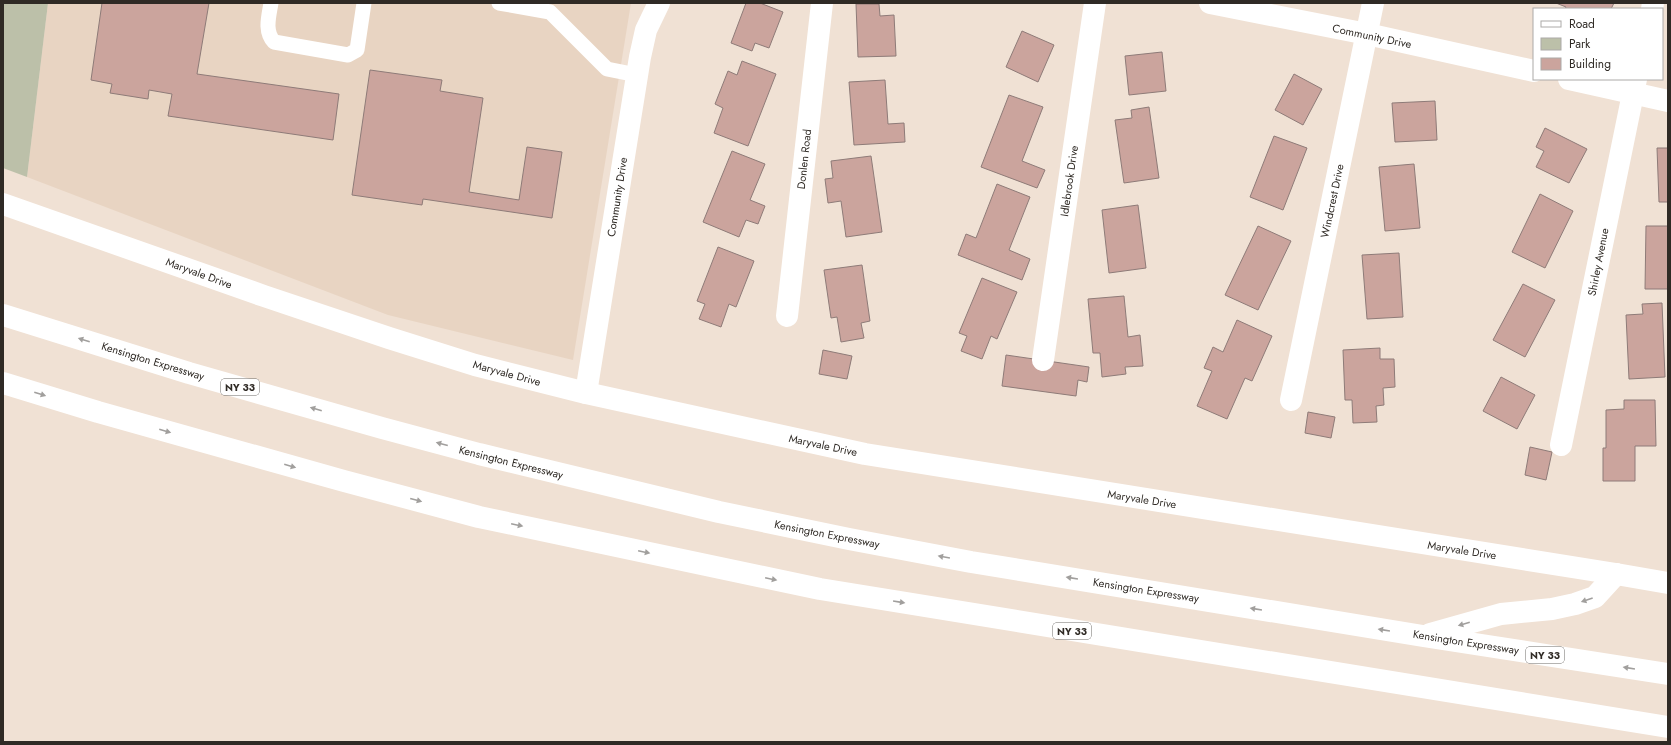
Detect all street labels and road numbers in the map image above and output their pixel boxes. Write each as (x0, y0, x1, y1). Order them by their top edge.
street label: Community Drive (1331, 20, 1413, 52)
street label: Donlen Road (793, 128, 815, 190)
street label: Idlebrook Drive (1056, 144, 1082, 218)
street label: Community Drive (603, 156, 631, 238)
street label: Windcrest Drive (1316, 162, 1348, 239)
street label: Shirley Avenue (1584, 226, 1612, 297)
street label: Maryvale Drive (164, 254, 235, 293)
street label: Kensington Expressway (100, 338, 207, 384)
street label: Maryvale Drive (471, 356, 543, 390)
road number: NY 33 (221, 379, 259, 395)
street label: Maryvale Drive (787, 430, 859, 460)
street label: Kensington Expressway (457, 441, 565, 483)
street label: Maryvale Drive (1106, 486, 1178, 512)
street label: Kensington Expressway (773, 516, 881, 552)
street label: Maryvale Drive (1426, 537, 1498, 563)
street label: Kensington Expressway (1092, 574, 1200, 606)
road number: NY 33 (1053, 623, 1091, 639)
street label: Kensington Expressway (1412, 626, 1520, 658)
road number: NY 33 (1526, 647, 1564, 663)

